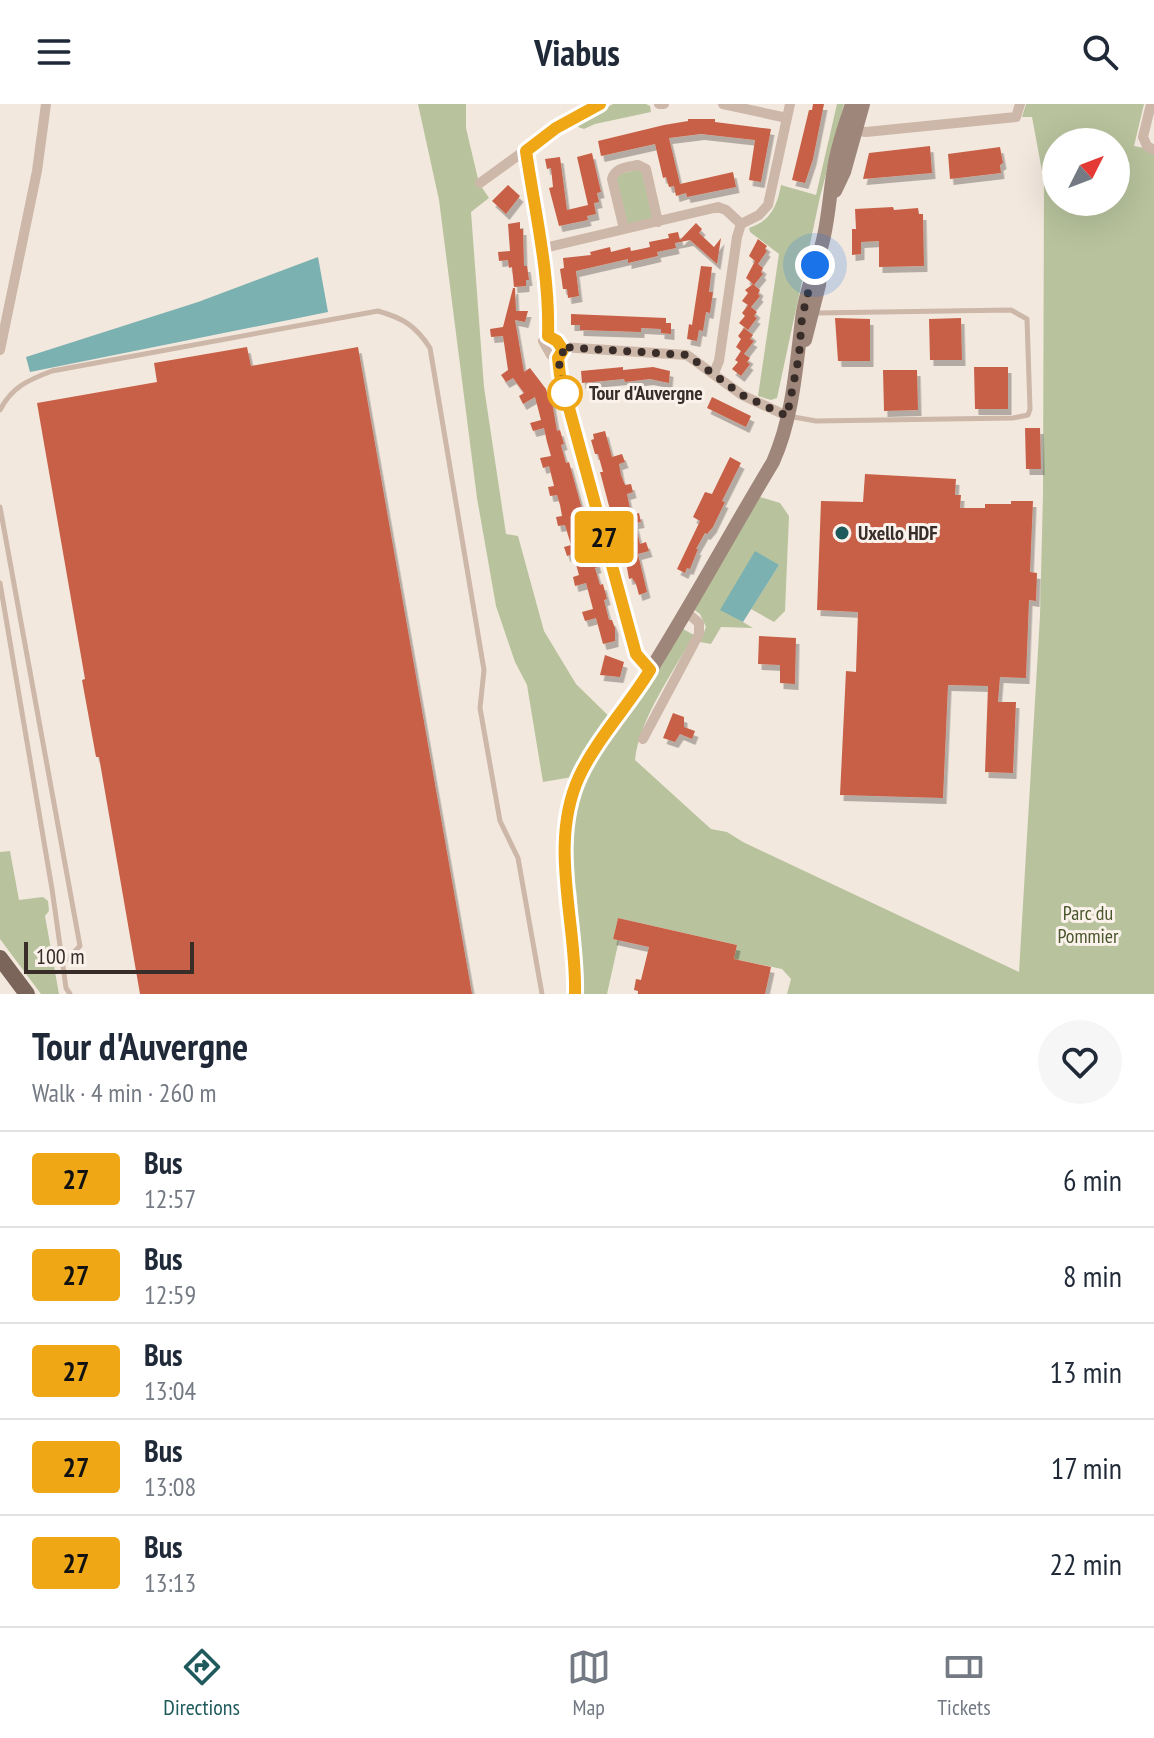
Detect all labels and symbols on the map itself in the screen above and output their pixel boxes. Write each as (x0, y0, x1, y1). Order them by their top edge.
north arrow (1042, 128, 1130, 216)
your location (795, 245, 835, 285)
marker: Tour d'Auvergne (548, 376, 582, 410)
place label: Tour d'Auvergne (589, 380, 703, 406)
line badge: 27 (568, 511, 640, 563)
place label: Uxello HDF (858, 520, 938, 546)
marker: Uxello HDF (833, 524, 851, 542)
park label: Parc du Pommier (1057, 900, 1119, 949)
scale bar (24, 938, 194, 974)

